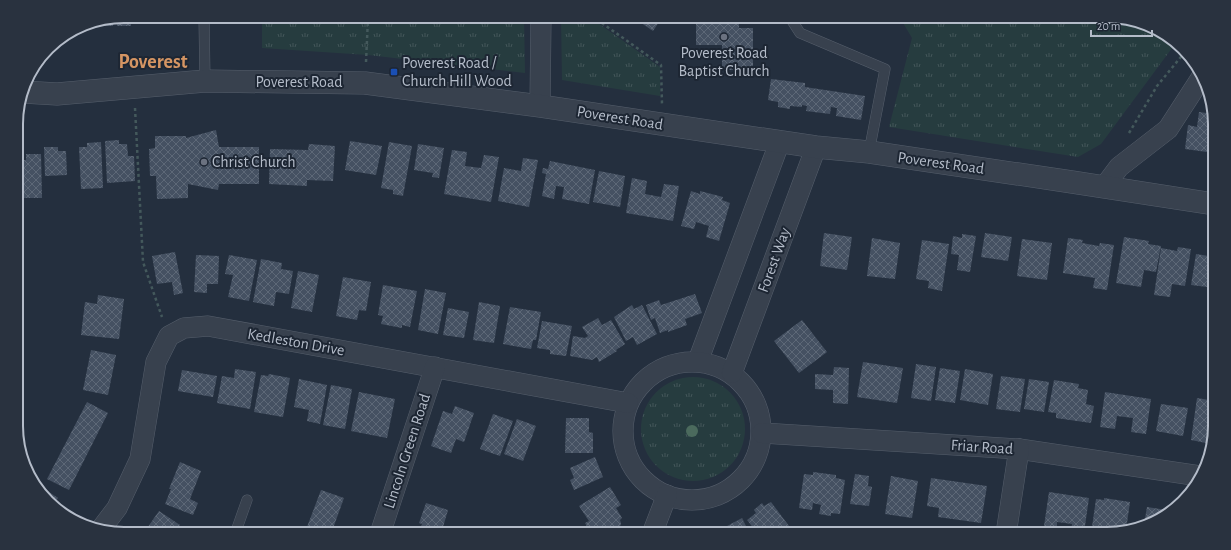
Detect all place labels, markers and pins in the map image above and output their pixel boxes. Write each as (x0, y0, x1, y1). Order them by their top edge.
marker: Poverest Road Baptist Church (719, 32, 729, 42)
place label: Poverest Road Baptist Church (678, 45, 770, 79)
place label: Poverest Road / Church Hill Wood (402, 55, 512, 89)
marker: Poverest Road / Church Hill Wood (389, 67, 399, 77)
place label: Christ Church (212, 154, 295, 170)
marker: Christ Church (199, 157, 209, 167)

